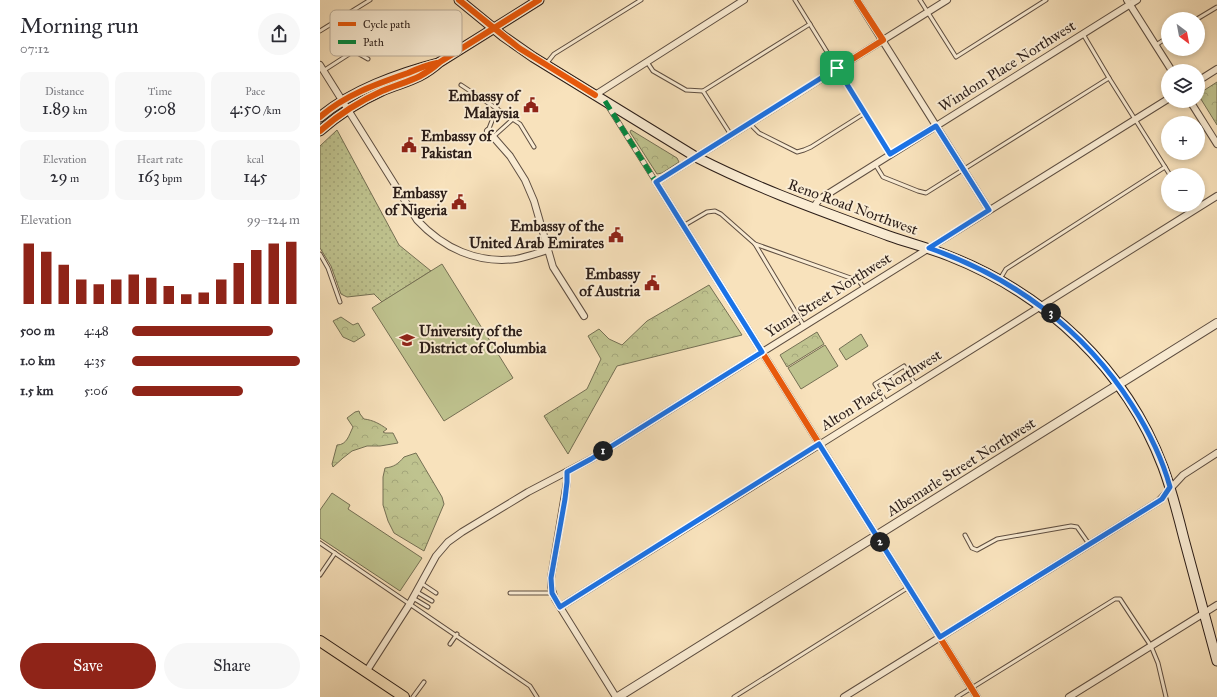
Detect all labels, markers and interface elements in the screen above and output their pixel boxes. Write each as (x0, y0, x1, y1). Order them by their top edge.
legend (330, 10, 462, 56)
text: Morning run (20, 12, 139, 39)
north arrow (1161, 12, 1205, 56)
map controls (1161, 12, 1205, 212)
button: share (258, 13, 300, 55)
street label: Windom Place Northwest (935, 16, 1079, 116)
text: Cycle path (363, 18, 410, 31)
text: Path (363, 36, 384, 49)
text: 07:12 (20, 41, 49, 57)
pin (820, 51, 854, 85)
icon: arrive (826, 57, 848, 79)
button: layers (1161, 64, 1205, 108)
text: Distance (45, 85, 84, 98)
text: Time (148, 85, 172, 98)
text: Pace (245, 85, 265, 98)
place label: Embassy of Malaysia (448, 87, 522, 123)
public building icon: Embassy of Malaysia (522, 96, 540, 114)
text: 1.89 (42, 98, 71, 119)
text: 9:08 (144, 98, 176, 119)
text: 4:50 (230, 98, 261, 119)
text: km (71, 104, 87, 117)
text: /km (261, 104, 281, 117)
button: + (1161, 116, 1205, 160)
place label: Embassy of Pakistan (421, 127, 495, 162)
public building icon: Embassy of Pakistan (400, 136, 418, 154)
text: Elevation (43, 153, 87, 166)
text: Heart rate (137, 153, 183, 166)
text: kcal (247, 153, 264, 166)
text: 29 (50, 166, 68, 187)
text: 163 (138, 166, 160, 187)
text: 145 (243, 166, 267, 187)
button: − (1161, 168, 1205, 212)
text: m (68, 172, 79, 185)
text: bpm (160, 172, 182, 185)
street label: Reno Road Northwest (786, 175, 921, 239)
place label: Embassy of Nigeria (385, 184, 448, 220)
public building icon: Embassy of Nigeria (450, 193, 468, 211)
text: Elevation (20, 212, 72, 228)
text: 99–124 m (247, 212, 300, 228)
place label: Embassy of the United Arab Emirates (469, 217, 605, 252)
public building icon: Embassy of the United Arab Emirates (607, 226, 625, 244)
street label: Yuma Street Northwest (762, 249, 895, 341)
place label: Embassy of Austria (579, 265, 641, 300)
public building icon: Embassy of Austria (643, 274, 661, 292)
pin: 3 (1041, 303, 1061, 323)
text: 3 (1049, 306, 1053, 319)
place label: University of the District of Columbia (419, 322, 547, 357)
text: 500 m (20, 323, 55, 339)
text: 4:48 (84, 323, 109, 339)
school or university icon: University of the District of Columbia (398, 331, 416, 349)
street label: Alton Place Northwest (816, 345, 945, 435)
text: 1.0 km (20, 353, 55, 369)
text: 4:35 (84, 353, 106, 369)
text: 1.5 km (20, 383, 53, 399)
text: 5:06 (84, 383, 108, 399)
street label: Albemarle Street Northwest (882, 413, 1039, 521)
pin: 1 (593, 441, 613, 461)
text: 1 (601, 444, 605, 457)
pin: 2 (870, 532, 890, 552)
text: 2 (877, 535, 883, 548)
button: Save (20, 643, 156, 689)
button: Share (164, 643, 300, 689)

